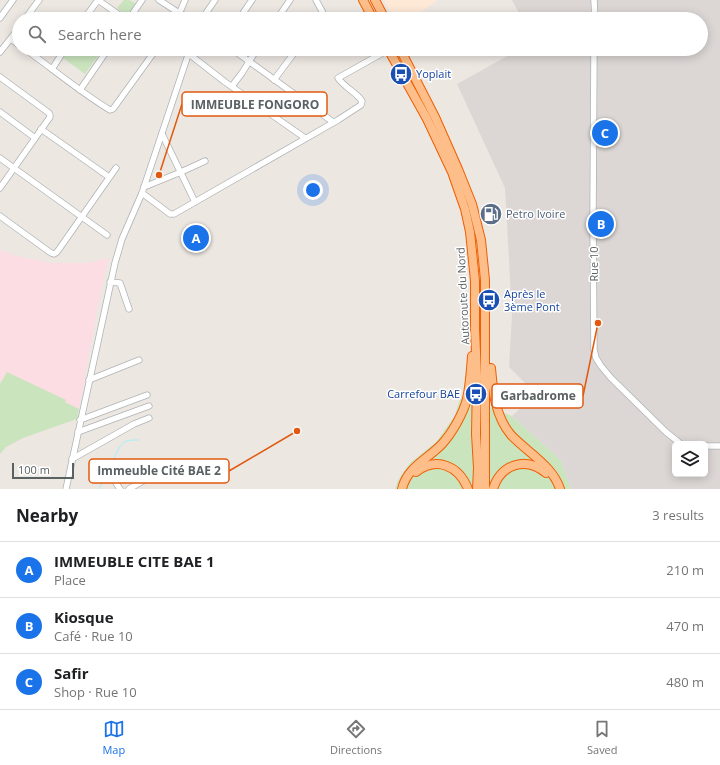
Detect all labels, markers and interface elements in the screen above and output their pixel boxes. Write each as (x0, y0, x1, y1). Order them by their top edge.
search box (12, 12, 708, 56)
icon: search (26, 23, 48, 45)
text: Search here (58, 24, 142, 44)
bus stop icon: Yoplait (388, 61, 414, 87)
place label: Yoplait (416, 66, 451, 81)
callout: IMMEUBLE FONGORO (182, 92, 327, 116)
text: IMMEUBLE FONGORO (191, 96, 319, 113)
pin: C (592, 118, 618, 148)
your location (303, 180, 323, 200)
fuel station icon: Petro Ivoire (478, 201, 504, 227)
place label: Petro Ivoire (506, 206, 565, 221)
pin: B (588, 209, 614, 239)
pin: A (183, 223, 209, 253)
street label: Rue 10 (586, 246, 601, 282)
street label: Autoroute du Nord (452, 247, 473, 345)
place label: Après le 3ème Pont (504, 286, 560, 314)
bus stop icon: Après le 3ème Pont (476, 287, 502, 313)
bus stop icon: Carrefour BAE (463, 381, 489, 407)
callout: Garbadrome (492, 384, 583, 408)
place label: Carrefour BAE (387, 386, 460, 401)
text: Garbadrome (500, 387, 576, 404)
map controls (672, 441, 708, 477)
button: layers (672, 441, 708, 477)
callout: Immeuble Cité BAE 2 (89, 459, 229, 483)
scale bar (12, 461, 74, 480)
text: 100 m (18, 462, 50, 477)
text: Immeuble Cité BAE 2 (97, 462, 221, 479)
text: Nearby (16, 504, 78, 527)
text: 3 results (652, 506, 704, 524)
text: IMMEUBLE CITE BAE 1 (54, 551, 215, 571)
text: A (25, 561, 33, 579)
text: 210 m (666, 561, 704, 579)
text: Place (54, 571, 86, 589)
text: Kiosque (54, 607, 114, 627)
text: B (25, 617, 33, 635)
text: 470 m (666, 617, 704, 635)
text: Café · Rue 10 (54, 627, 133, 645)
text: Safir (54, 663, 89, 683)
text: C (25, 673, 33, 691)
text: 480 m (666, 673, 704, 691)
text: Shop · Rue 10 (54, 683, 137, 701)
tab: Map (102, 718, 125, 757)
tab: Directions (330, 718, 382, 757)
tab: Saved (587, 718, 618, 757)

